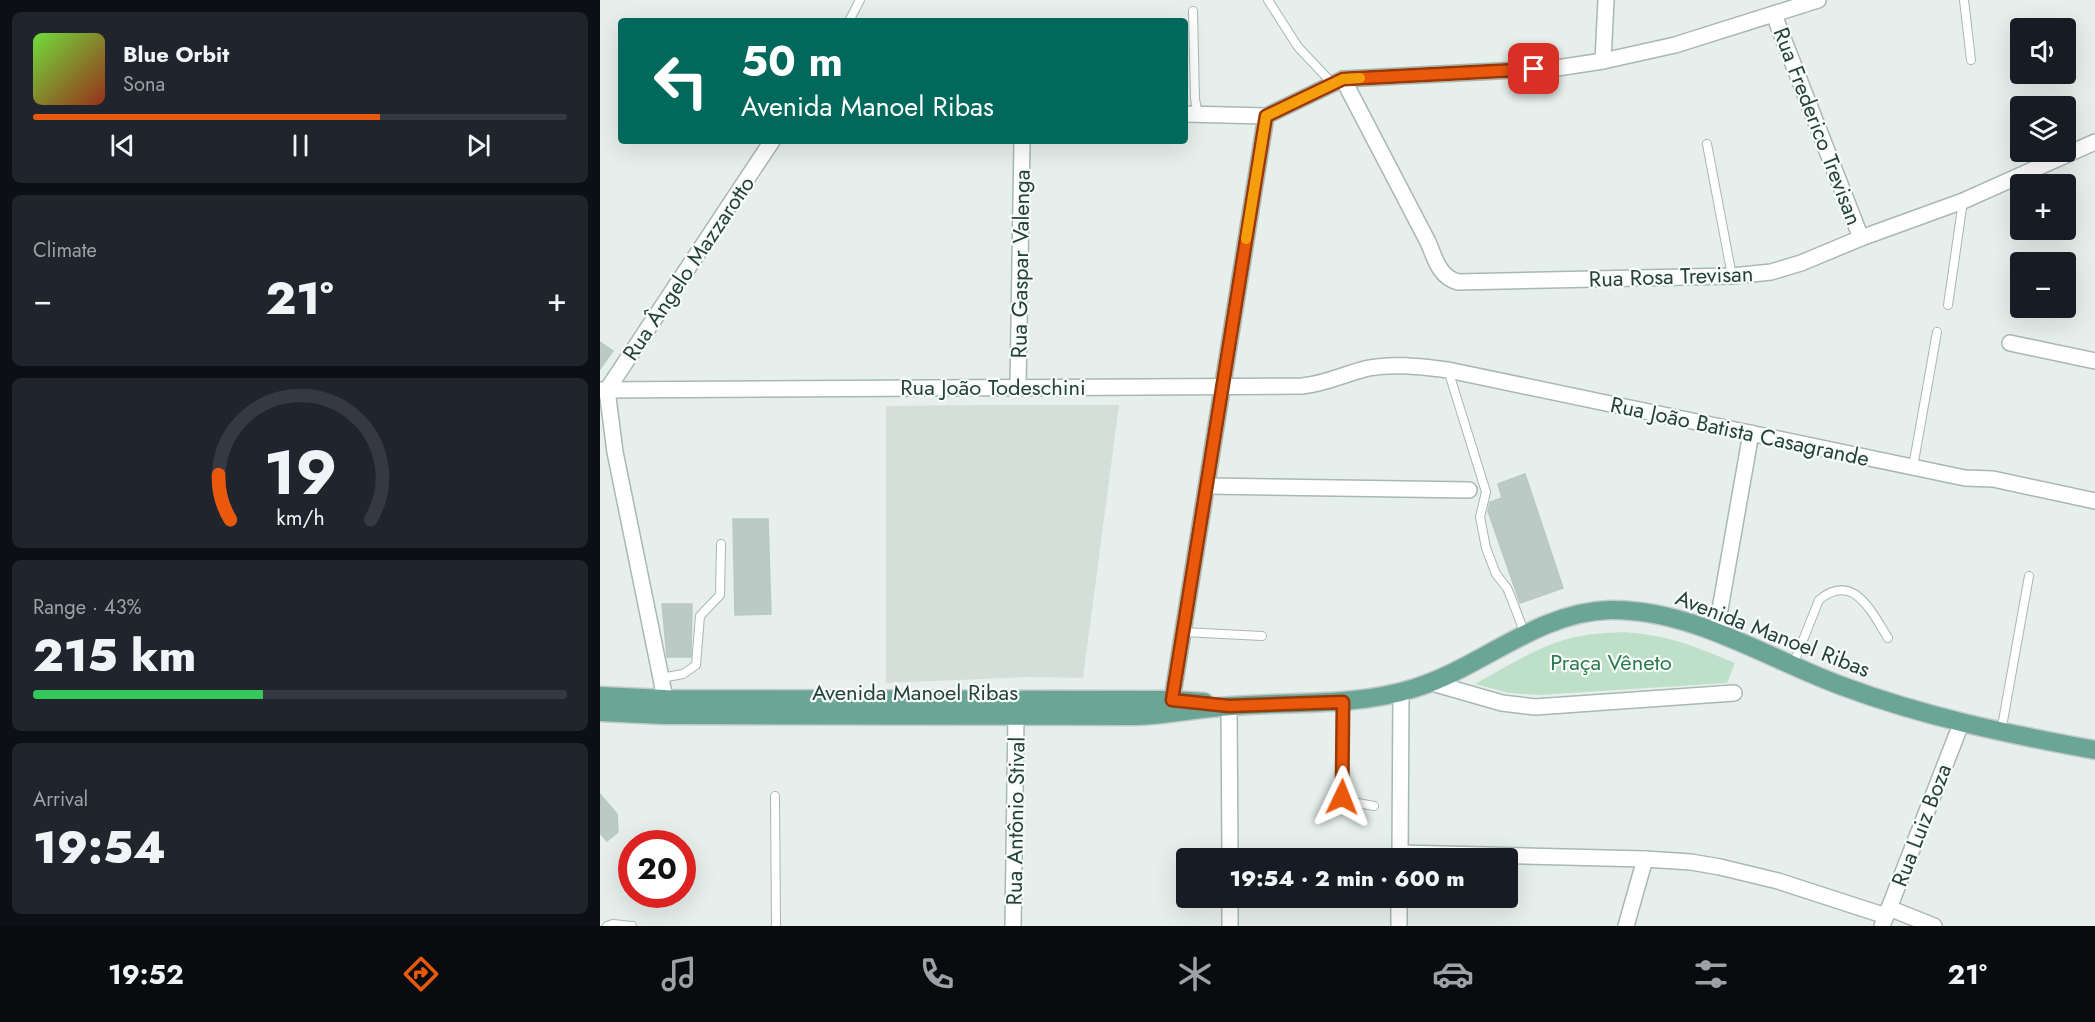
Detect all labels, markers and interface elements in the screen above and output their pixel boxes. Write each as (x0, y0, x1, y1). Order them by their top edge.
map controls (2010, 18, 2076, 318)
button: sound (2010, 18, 2076, 84)
street label: Rua Frederico Trevisan (1766, 22, 1870, 230)
text: 50 m (741, 31, 843, 92)
text: Blue Orbit (123, 38, 229, 70)
icon: left (642, 42, 720, 120)
pin (1508, 43, 1559, 94)
icon: arrive (1517, 52, 1550, 85)
text: Sona (123, 70, 165, 99)
text: Avenida Manoel Ribas (741, 87, 994, 126)
button: layers (2010, 96, 2076, 162)
icon: previous (106, 129, 139, 162)
icon: pause (284, 129, 317, 162)
icon: next (462, 129, 495, 162)
street label: Rua Ângelo Mazzarotto (614, 169, 762, 367)
street label: Rua Gaspar Valenga (1002, 169, 1038, 359)
button: + (2010, 174, 2076, 240)
text: Climate (33, 236, 97, 265)
button: − (2010, 252, 2076, 318)
street label: Rua Rosa Trevisan (1588, 257, 1754, 295)
text: 21° (266, 266, 334, 331)
text: − (33, 276, 52, 323)
text: + (547, 276, 567, 323)
street label: Rua João Todeschini (900, 371, 1086, 403)
street label: Rua João Batista Casagrande (1608, 388, 1872, 474)
text: 19 (263, 427, 337, 517)
text: km/h (276, 502, 324, 533)
street label: Avenida Manoel Ribas (1671, 581, 1875, 685)
text: Range · 43% (33, 593, 142, 622)
text: 215 km (33, 623, 196, 688)
park label: Praça Vêneto (1550, 646, 1672, 678)
street label: Avenida Manoel Ribas (812, 676, 1018, 708)
street label: Rua Antônio Stival (998, 736, 1032, 906)
street label: Rua Luiz Boza (1883, 759, 1959, 891)
position arrow (1310, 765, 1374, 829)
text: Arrival (33, 785, 88, 814)
text: 19:54 (33, 815, 166, 880)
speed limit sign: 20 (618, 830, 696, 908)
text: 19:54 · 2 min · 600 m (1229, 862, 1465, 894)
icon: directions (400, 953, 442, 995)
icon: music (658, 953, 700, 995)
icon: phone (916, 953, 958, 995)
icon: climate (1174, 953, 1216, 995)
icon: car (1432, 953, 1474, 995)
icon: filters (1690, 953, 1732, 995)
text: 19:52 (108, 955, 184, 994)
text: 21° (1948, 955, 1987, 994)

